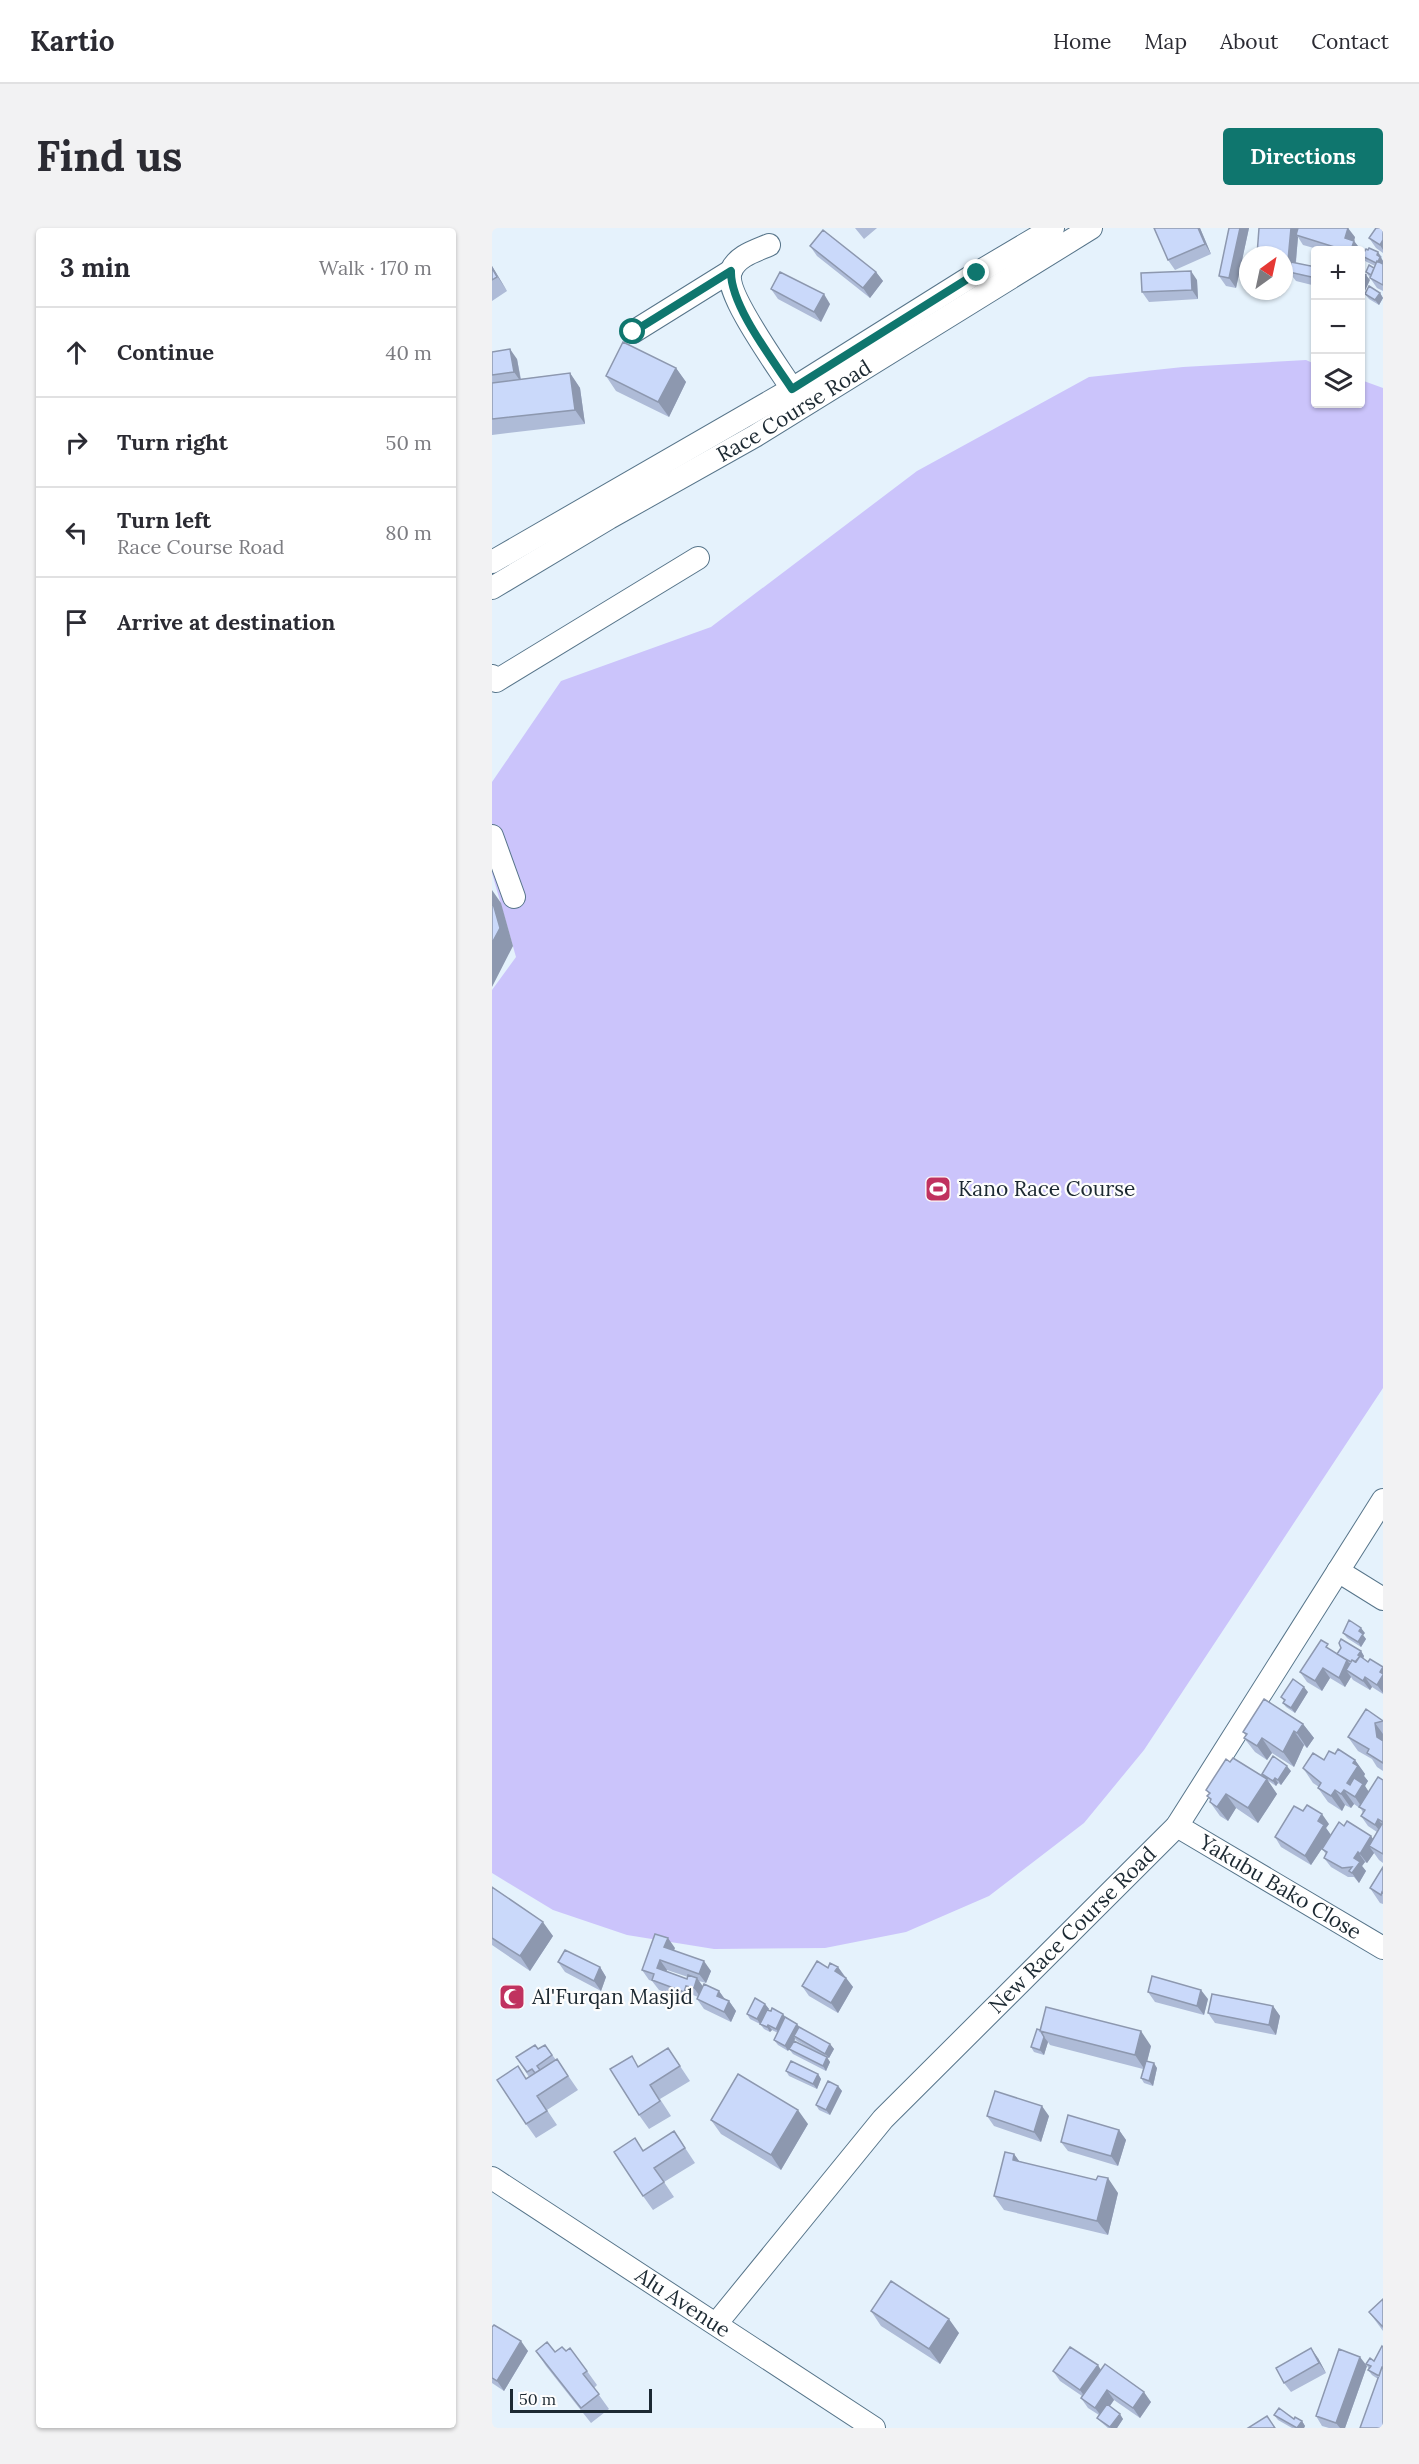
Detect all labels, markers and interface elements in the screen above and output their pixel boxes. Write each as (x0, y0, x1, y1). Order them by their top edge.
text: Kartio (30, 23, 114, 59)
text: Home (1053, 28, 1111, 55)
text: Map (1144, 28, 1187, 55)
text: About (1220, 28, 1278, 55)
text: Contact (1311, 28, 1389, 55)
button: Directions (1223, 128, 1383, 185)
text: Find us (36, 129, 182, 183)
north arrow (1239, 246, 1293, 300)
map controls (1311, 246, 1365, 408)
button: + (1311, 246, 1365, 300)
text: 3 min (60, 251, 130, 284)
text: Walk · 170 m (319, 255, 432, 280)
route end (963, 259, 989, 285)
button: − (1311, 300, 1365, 354)
route start (619, 318, 645, 344)
icon: ahead (60, 336, 93, 369)
text: Continue (117, 338, 214, 366)
text: 40 m (386, 340, 432, 365)
street label: Race Course Road (712, 353, 876, 468)
button: layers (1311, 354, 1365, 408)
icon: right (60, 426, 93, 459)
text: Turn right (117, 428, 228, 456)
text: 50 m (386, 430, 432, 455)
text: Turn left (117, 506, 211, 534)
icon: left (60, 516, 93, 549)
text: 80 m (385, 520, 432, 545)
text: Race Course Road (117, 534, 285, 559)
icon: arrive (60, 606, 93, 639)
text: Arrive at destination (117, 608, 335, 636)
sports icon: Kano Race Course (923, 1174, 953, 1204)
place label: Kano Race Course (958, 1175, 1135, 1202)
street label: Yakubu Bako Close (1194, 1828, 1367, 1945)
street label: New Race Course Road (983, 1841, 1162, 2019)
mosque icon: Al'Furqan Masjid (497, 1982, 527, 2012)
place label: Al'Furqan Masjid (531, 1983, 693, 2010)
street label: Alu Avenue (630, 2261, 736, 2343)
scale bar (510, 2386, 652, 2414)
text: 50 m (519, 2389, 556, 2409)

